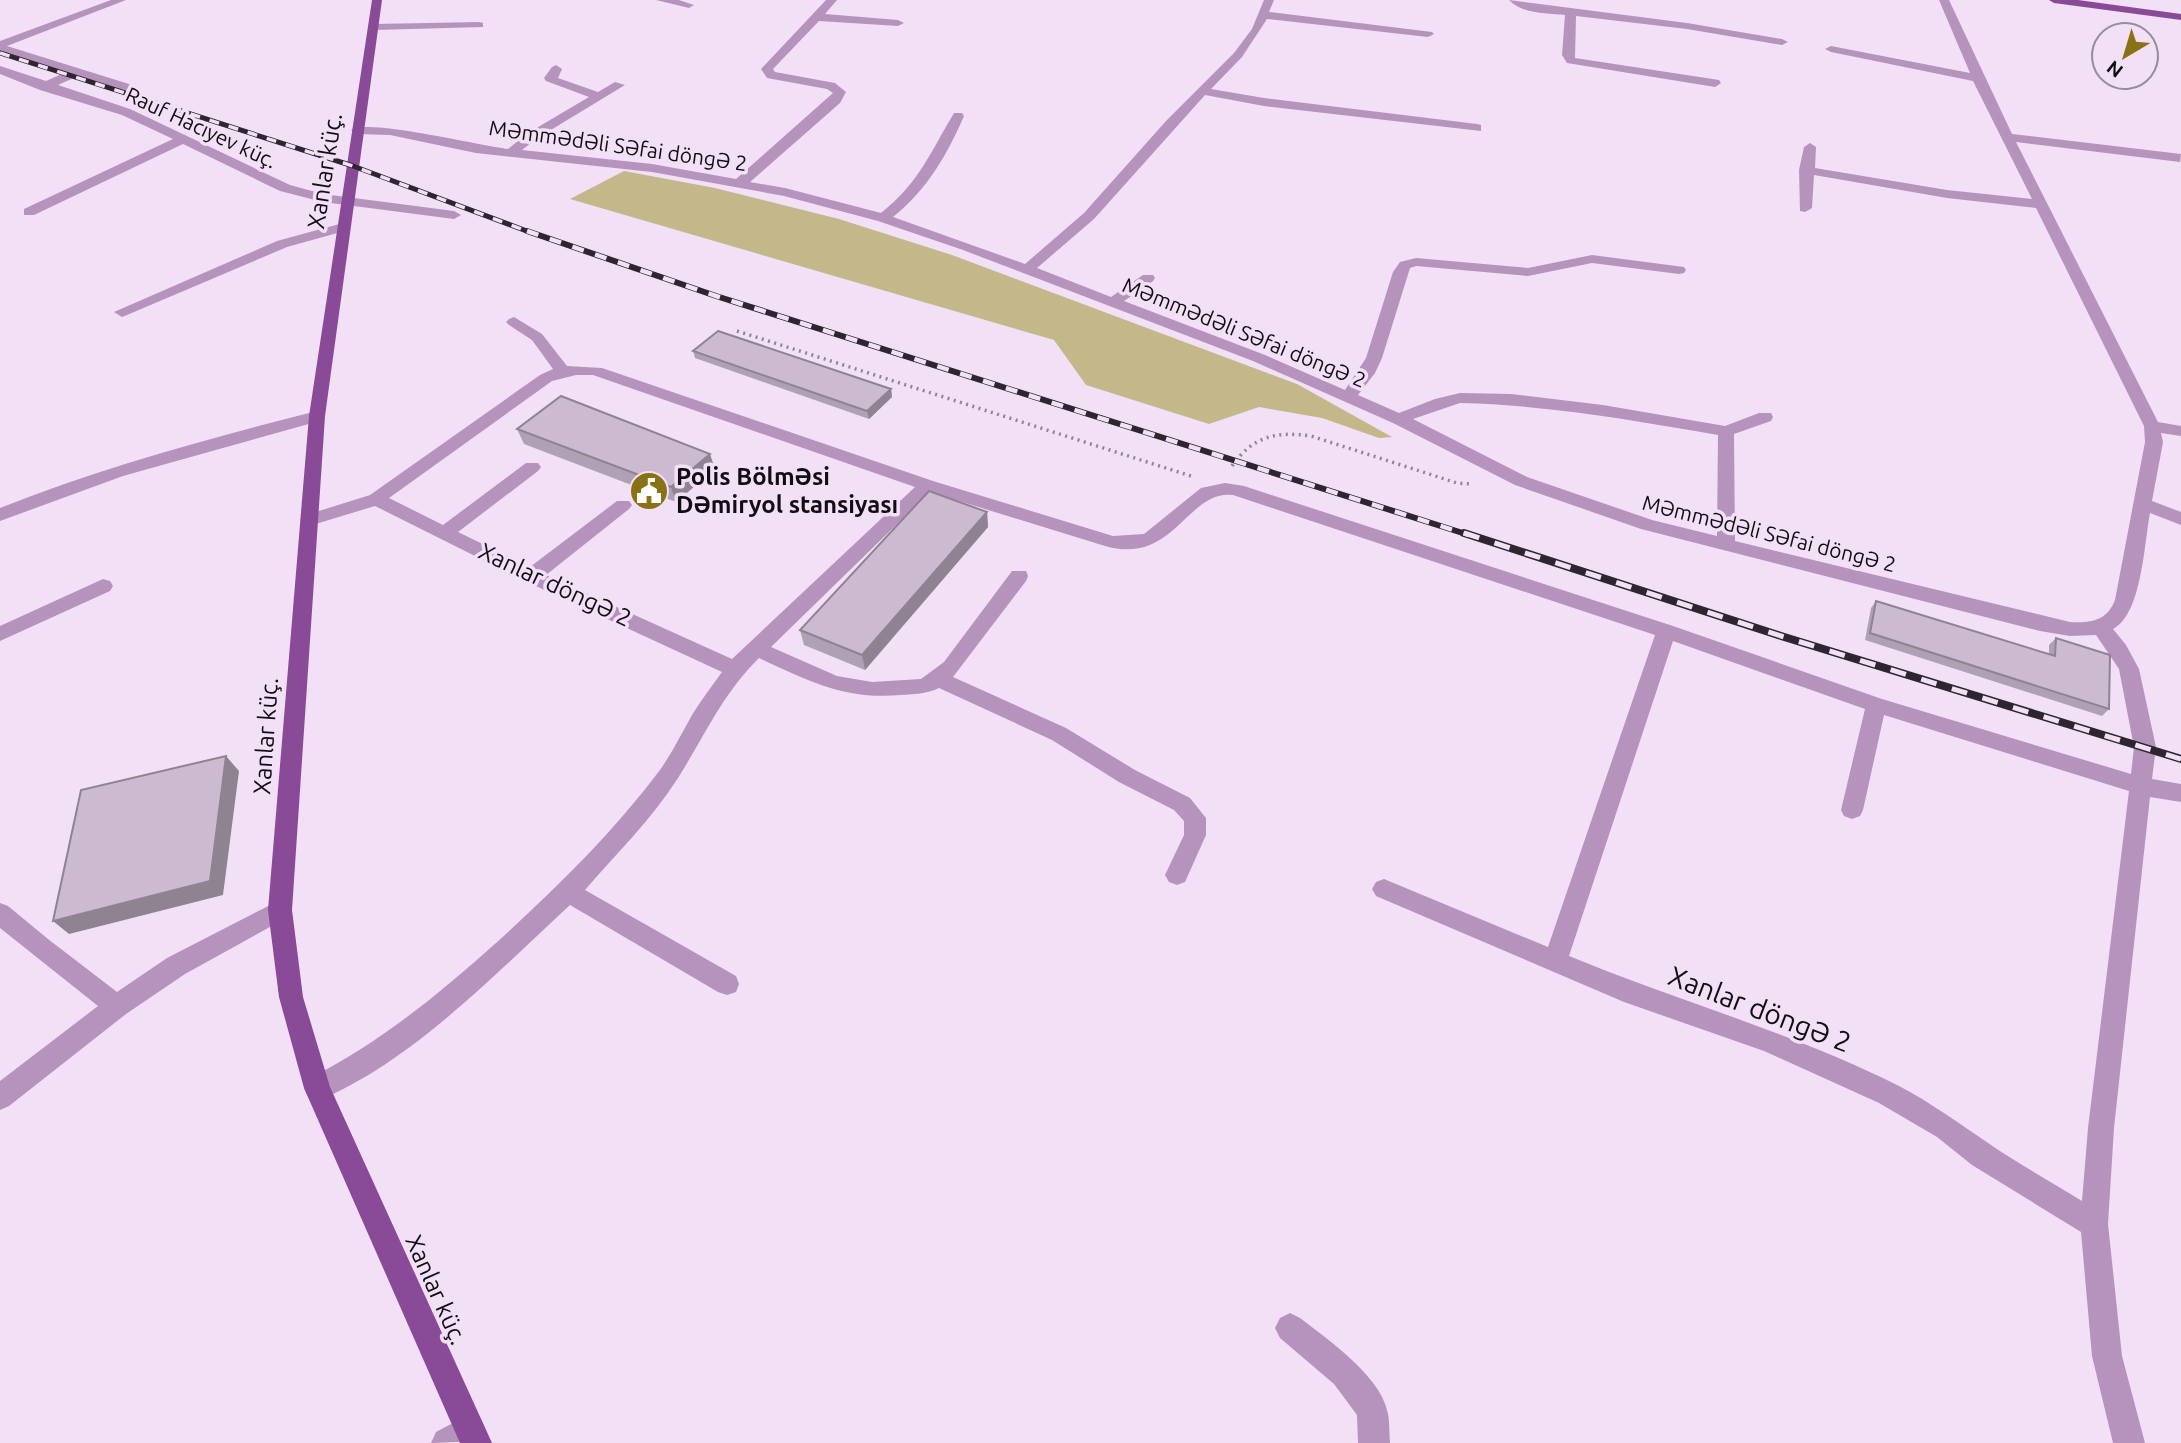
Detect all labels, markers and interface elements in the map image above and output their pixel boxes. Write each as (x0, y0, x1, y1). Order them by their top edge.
north arrow (2090, 21, 2160, 91)
text: N (2102, 56, 2127, 82)
street label: Rauf Hacıyev küç. (122, 82, 281, 172)
street label: Xanlar küç. (302, 111, 347, 231)
street label: Məmmədəli Səfai döngə 2 (488, 115, 749, 175)
street label: Məmmədəli Səfai döngə 2 (1119, 272, 1370, 392)
place label: Polis Bölməsi Dəmiryol stansiyası (676, 463, 898, 518)
public building icon: Polis Bölməsi Dəmiryol stansiyası (628, 470, 670, 512)
street label: Məmmədəli Səfai döngə 2 (1640, 490, 1899, 576)
street label: Xanlar döngə 2 (475, 537, 636, 632)
street label: Xanlar küç. (248, 677, 283, 795)
street label: Xanlar döngə 2 (1665, 959, 1856, 1058)
street label: Xanlar küç. (400, 1231, 473, 1349)

